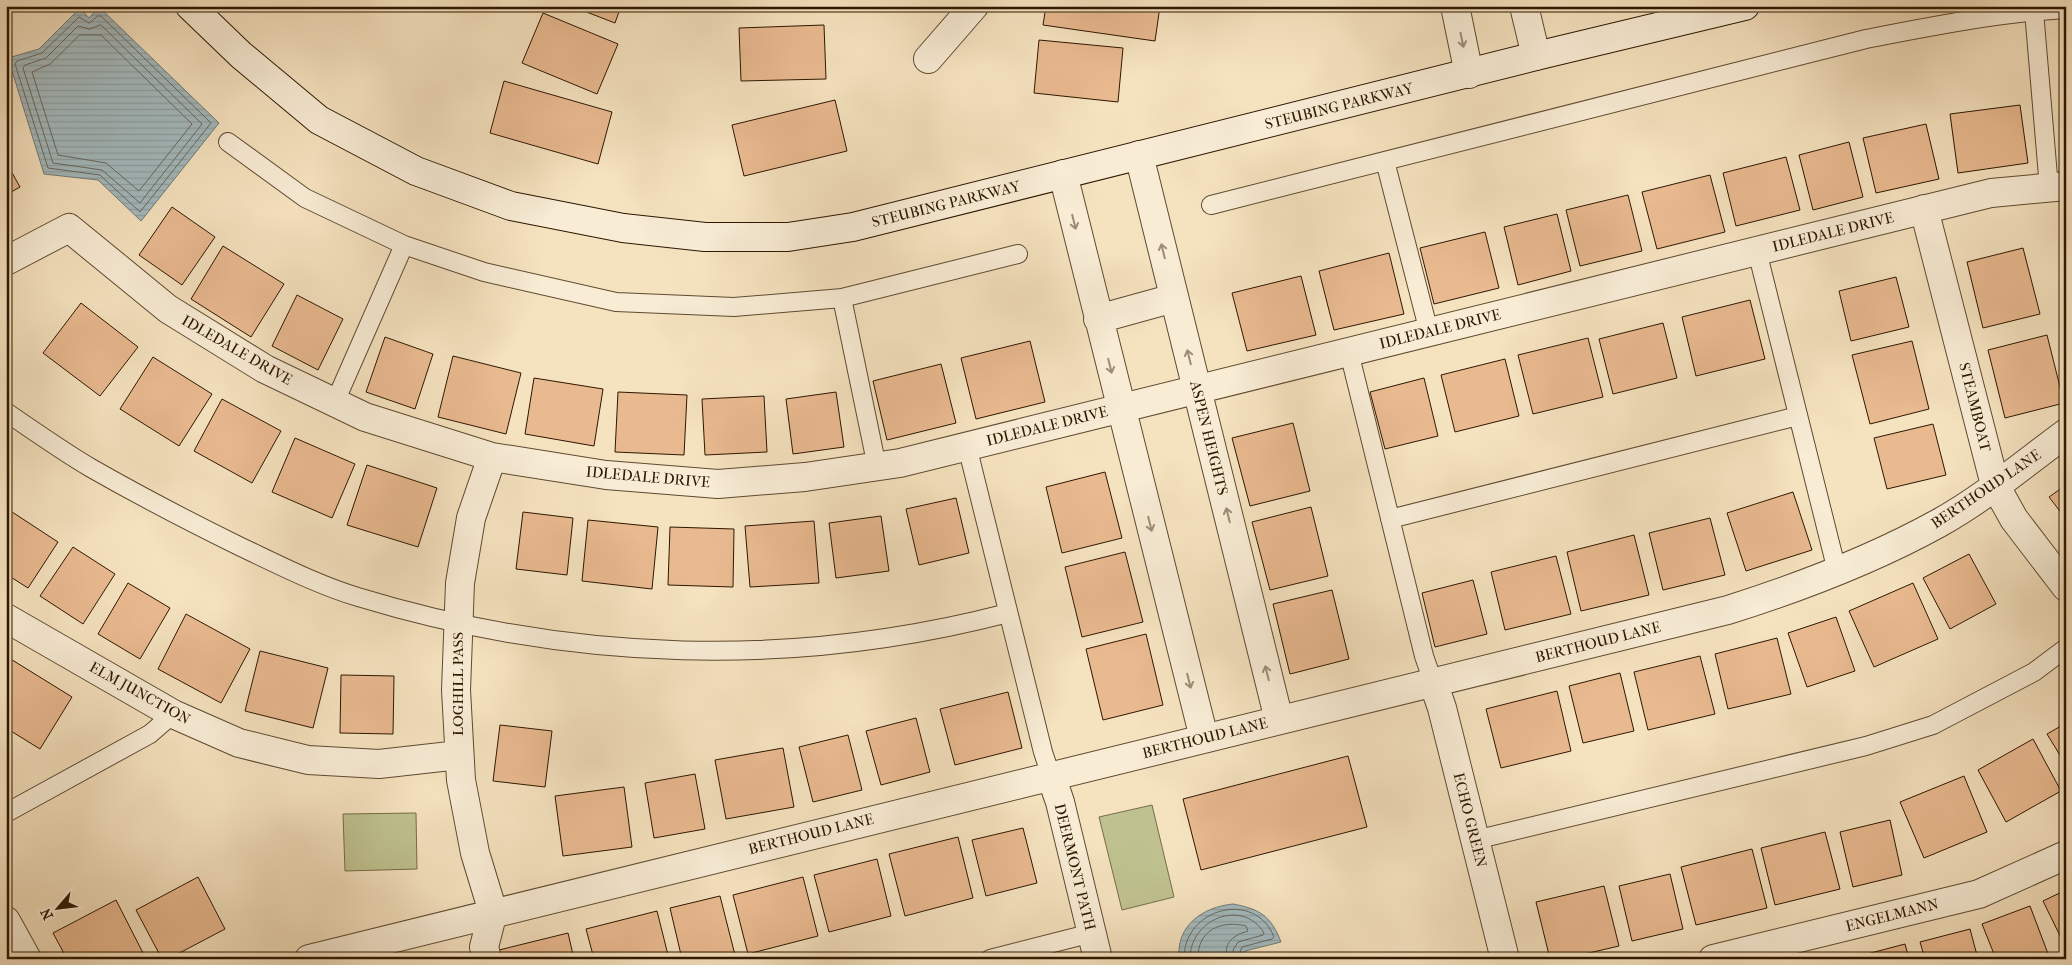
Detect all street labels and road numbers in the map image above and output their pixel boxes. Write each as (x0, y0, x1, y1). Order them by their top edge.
street label: STEUBING PARKWAY (1263, 79, 1416, 133)
street label: STEUBING PARKWAY (870, 177, 1023, 231)
street label: IDLEDALE DRIVE (1770, 208, 1896, 256)
street label: IDLEDALE DRIVE (1377, 305, 1503, 353)
street label: IDLEDALE DRIVE (179, 311, 295, 389)
street label: STEAMBOAT (1955, 361, 1995, 454)
street label: ASPEN HEIGHTS (1186, 378, 1232, 497)
street label: IDLEDALE DRIVE (984, 402, 1110, 450)
street label: BERTHOUD LANE (1928, 446, 2044, 532)
street label: IDLEDALE DRIVE (585, 463, 711, 491)
street label: BERTHOUD LANE (1533, 618, 1663, 666)
street label: LOGHILL PASS (449, 632, 467, 736)
street label: ELM JUNCTION (86, 658, 194, 728)
street label: BERTHOUD LANE (1140, 714, 1270, 762)
street label: ECHO GREEN (1450, 771, 1491, 870)
street label: DEERMONT PATH (1051, 802, 1100, 932)
street label: BERTHOUD LANE (746, 810, 876, 858)
street label: ENGELMANN (1844, 895, 1941, 935)

